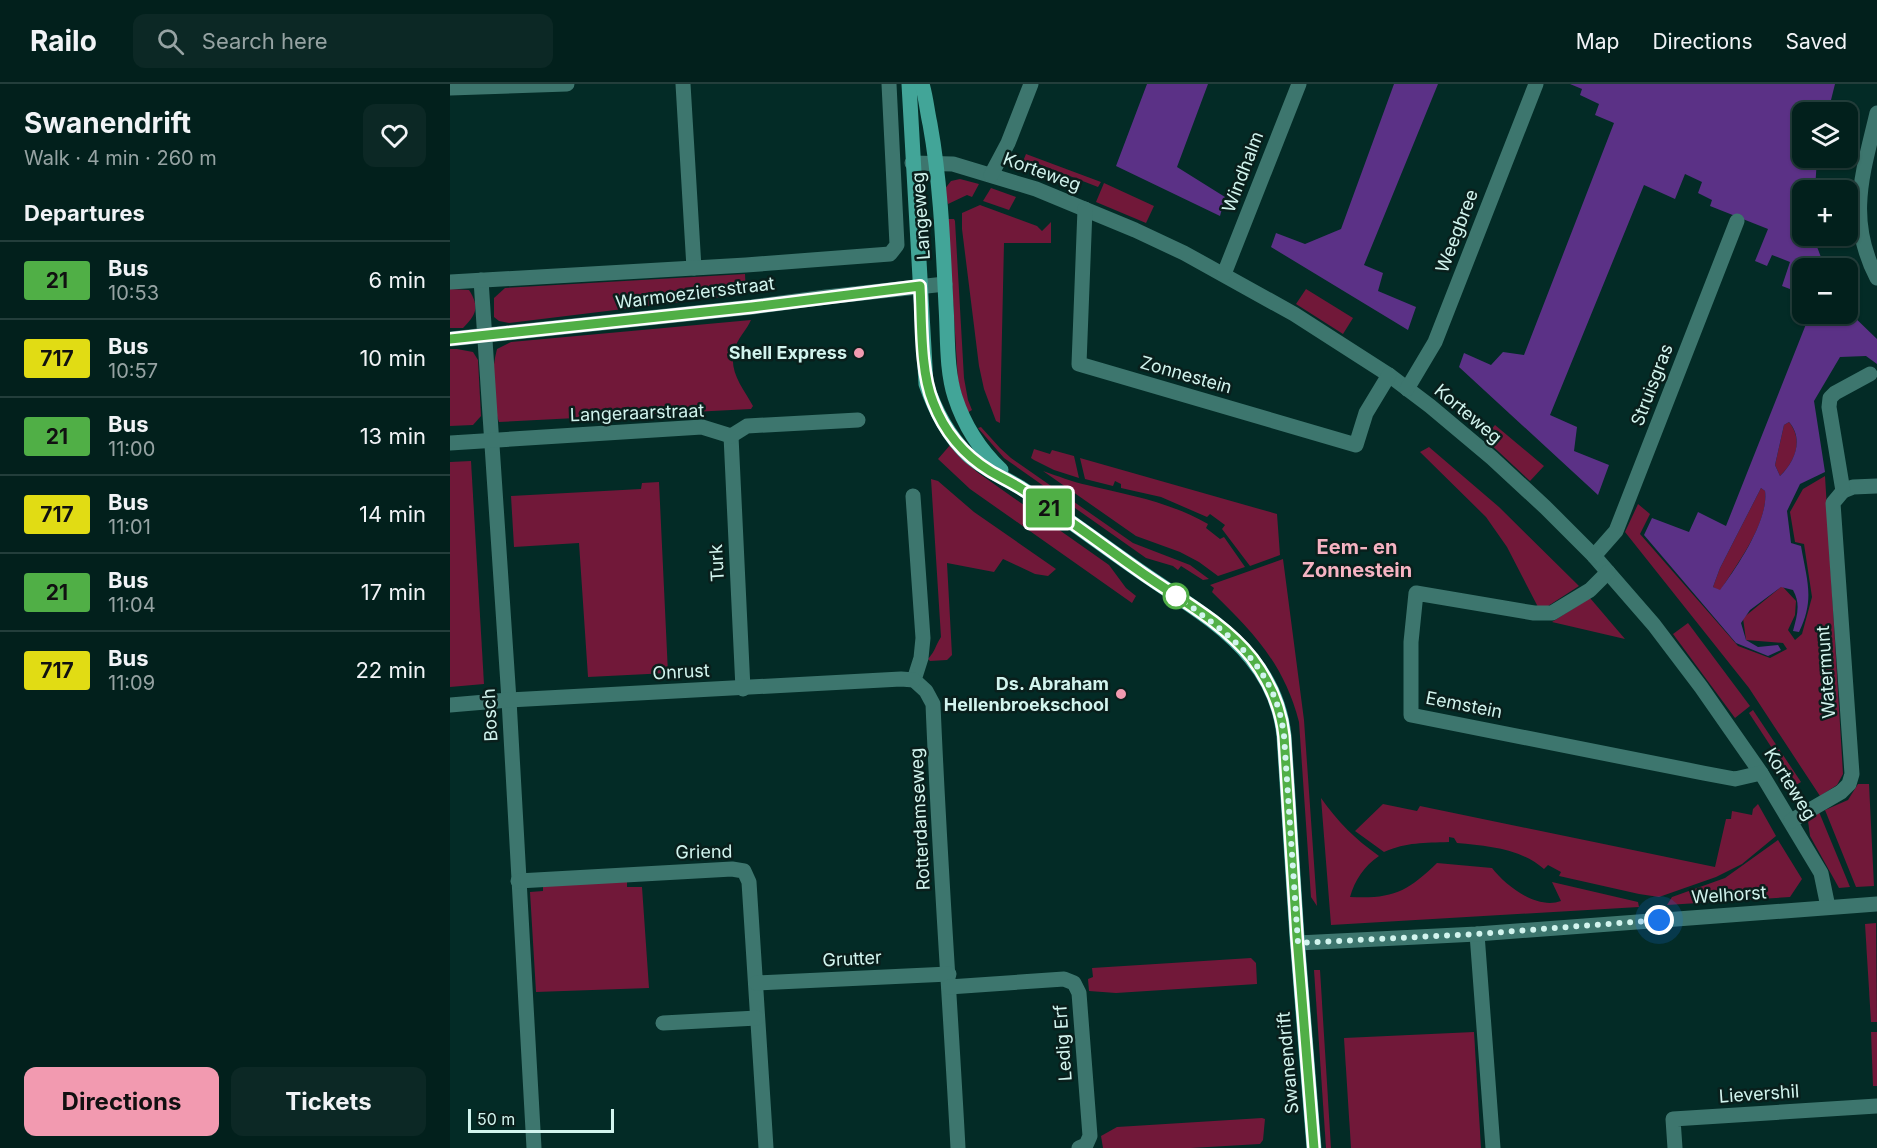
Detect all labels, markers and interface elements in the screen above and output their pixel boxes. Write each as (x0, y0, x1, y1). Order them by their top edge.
search box (133, 14, 553, 68)
text: Railo (30, 24, 97, 58)
icon: search (154, 25, 187, 58)
text: Search here (202, 28, 328, 54)
text: Map (1576, 29, 1619, 54)
text: Directions (1652, 29, 1753, 54)
text: Saved (1786, 29, 1847, 54)
map controls (1792, 102, 1858, 324)
button: layers (1792, 102, 1858, 168)
button: heart (363, 104, 426, 167)
text: Swanendrift (24, 106, 191, 140)
street label: Windhalm (1218, 129, 1268, 215)
text: Walk · 4 min · 260 m (24, 146, 217, 170)
street label: Korteweg (1000, 148, 1084, 195)
street label: Langeweg (907, 171, 934, 261)
button: + (1792, 180, 1858, 246)
street label: Weegbree (1431, 186, 1482, 275)
text: Departures (24, 200, 145, 226)
text: Bus (108, 255, 149, 281)
button: − (1792, 258, 1858, 324)
text: 6 min (369, 267, 426, 293)
text: 21 (46, 268, 68, 293)
street label: Warmoeziersstraat (614, 272, 776, 313)
text: 10:53 (108, 281, 159, 305)
text: Bus (108, 333, 149, 359)
street label: Struisgras (1626, 341, 1677, 429)
place label: Shell Express (729, 342, 847, 363)
text: 10 min (359, 345, 426, 371)
text: 717 (40, 346, 74, 371)
marker: Shell Express (852, 346, 866, 360)
street label: Zonnestein (1138, 351, 1234, 398)
text: 10:57 (108, 359, 158, 383)
street label: Korteweg (1431, 380, 1506, 448)
street label: Langeraarstraat (569, 400, 705, 425)
text: Bus (108, 411, 149, 437)
text: 13 min (360, 423, 426, 449)
text: 21 (46, 424, 68, 449)
text: 11:00 (108, 437, 155, 461)
line badge: 21 (1022, 488, 1076, 528)
text: Bus (108, 489, 149, 515)
text: 21 (1038, 496, 1060, 521)
text: 14 min (359, 501, 426, 527)
text: 717 (40, 502, 74, 527)
text: 11:01 (108, 515, 151, 539)
district label: Eem- en Zonnestein (1302, 535, 1412, 582)
street label: Turk (705, 543, 728, 582)
text: Bus (108, 567, 149, 593)
text: 17 min (361, 579, 426, 605)
text: 21 (46, 580, 68, 605)
unlabelled marker (1163, 583, 1189, 609)
text: 11:04 (108, 593, 156, 617)
street label: Watermunt (1812, 625, 1839, 719)
text: Bus (108, 645, 149, 671)
text: 22 min (355, 657, 426, 683)
text: 717 (40, 658, 74, 683)
street label: Onrust (652, 660, 710, 683)
text: 11:09 (108, 671, 155, 695)
place label: Ds. Abraham Hellenbroekschool (944, 673, 1109, 715)
marker: Ds. Abraham Hellenbroekschool (1114, 687, 1128, 701)
street label: Eemstein (1424, 687, 1504, 722)
street label: Bosch (478, 688, 501, 742)
street label: Korteweg (1760, 744, 1821, 824)
street label: Rotterdamseweg (905, 747, 934, 891)
street label: Griend (675, 841, 733, 862)
street label: Welhorst (1691, 881, 1767, 908)
your location (1644, 905, 1674, 935)
street label: Grutter (822, 946, 882, 971)
street label: Ledig Erf (1049, 1004, 1076, 1082)
street label: Swanendrift (1273, 1011, 1302, 1115)
button: Directions (24, 1067, 219, 1136)
button: Tickets (231, 1067, 426, 1136)
street label: Lievershil (1718, 1080, 1800, 1107)
scale bar (468, 1106, 614, 1134)
text: 50 m (477, 1109, 515, 1129)

